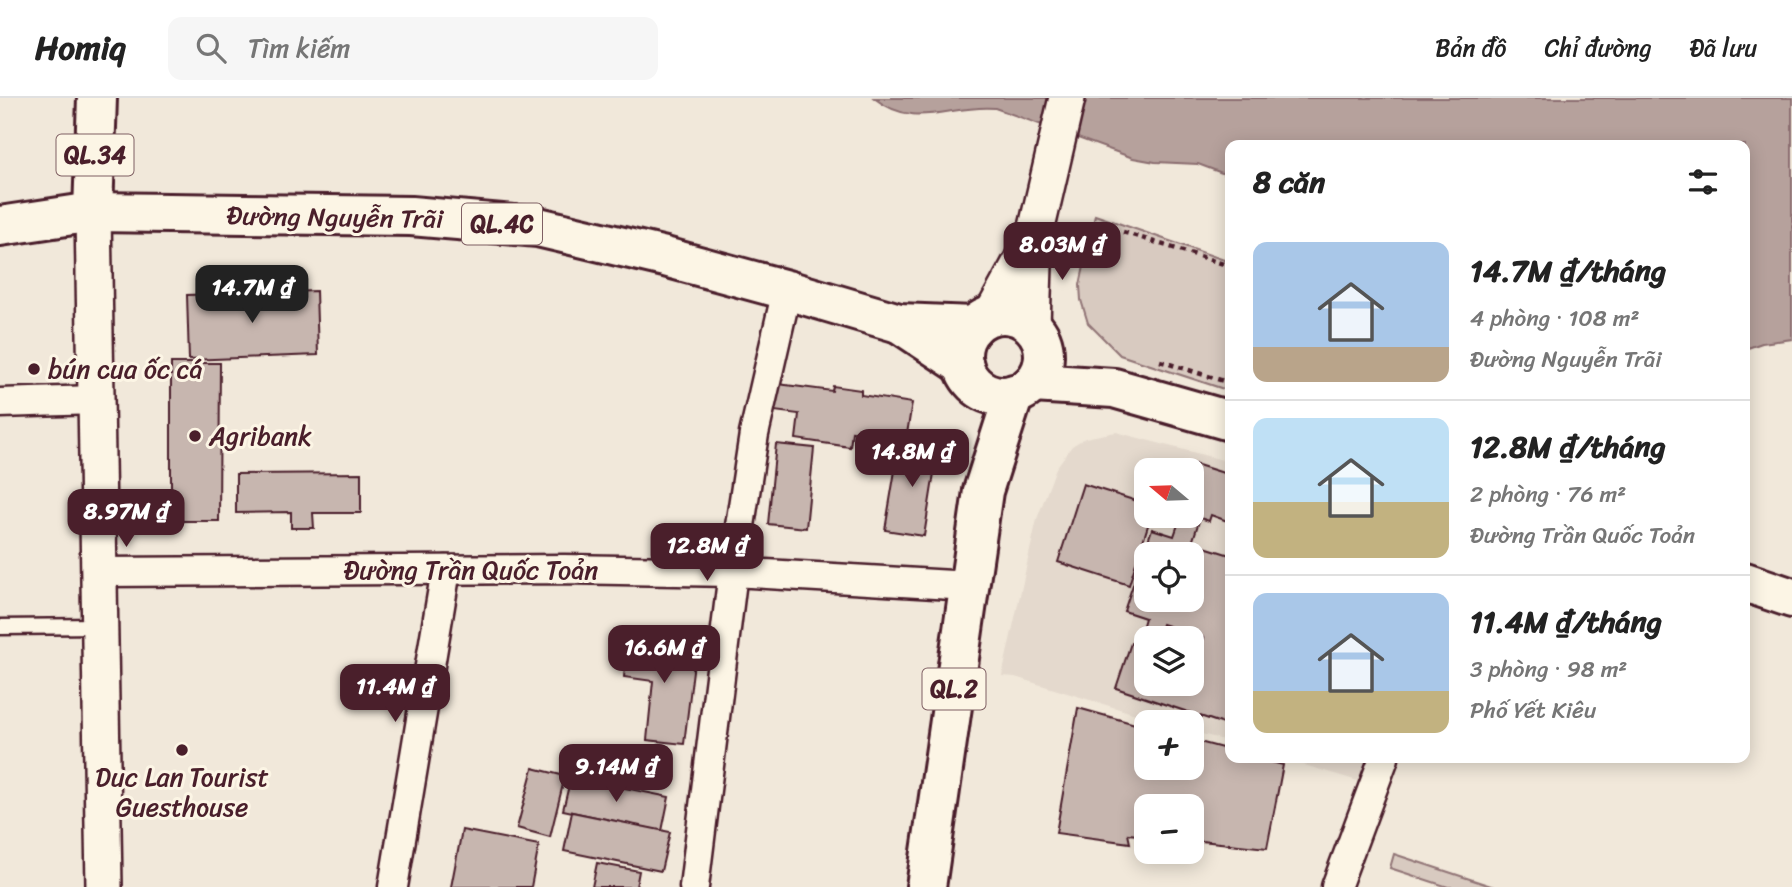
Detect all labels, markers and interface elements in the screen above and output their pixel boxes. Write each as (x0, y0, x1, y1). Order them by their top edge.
search box (168, 17, 658, 80)
text: Homiq (35, 19, 126, 77)
text: Tìm kiếm (248, 25, 350, 71)
text: Bản đồ (1435, 27, 1506, 69)
text: Chỉ đường (1544, 27, 1652, 69)
text: Đã lưu (1690, 27, 1757, 69)
icon: search (192, 29, 230, 67)
road number: QL.34 (56, 134, 134, 176)
text: 8 căn (1253, 155, 1325, 209)
icon: filters (1684, 163, 1722, 201)
street label: Đường Nguyễn Trãi (226, 192, 445, 242)
road number: QL.4C (462, 204, 542, 244)
pin: 8.03M ₫ (997, 222, 1127, 282)
text: 8.03M ₫ (1020, 224, 1104, 265)
text: 14.7M ₫/tháng (1470, 244, 1666, 298)
pin: 14.7M ₫ (187, 266, 317, 325)
text: 14.7M ₫ (211, 267, 293, 308)
icon: home (1309, 270, 1393, 354)
text: 4 phòng · 108 m² (1470, 298, 1639, 339)
text: Đường Nguyễn Trãi (1470, 339, 1662, 380)
place label: bún cua ốc cá (48, 346, 203, 392)
marker: bún cua ốc cá (26, 361, 42, 377)
place label: Agribank (208, 413, 312, 459)
text: 12.8M ₫/tháng (1470, 420, 1666, 474)
marker: Agribank (187, 428, 203, 444)
pin: 14.8M ₫ (847, 430, 977, 489)
text: 14.8M ₫ (871, 431, 953, 472)
icon: home (1309, 446, 1393, 530)
north arrow (1134, 458, 1204, 528)
map controls (1134, 458, 1204, 864)
text: 2 phòng · 76 m² (1470, 474, 1626, 515)
pin: 8.97M ₫ (61, 490, 191, 549)
text: 8.97M ₫ (84, 491, 168, 532)
text: Đường Trần Quốc Toản (1470, 515, 1695, 556)
pin: 12.8M ₫ (642, 524, 772, 583)
text: 12.8M ₫ (667, 525, 747, 566)
button: locate (1134, 542, 1204, 612)
street label: Đường Trần Quốc Toản (344, 547, 598, 593)
text: 11.4M ₫/tháng (1470, 595, 1662, 649)
icon: home (1309, 621, 1393, 705)
pin: 16.6M ₫ (599, 626, 729, 685)
button: layers (1134, 626, 1204, 696)
text: 16.6M ₫ (624, 627, 704, 668)
text: 3 phòng · 98 m² (1470, 649, 1627, 690)
pin: 11.4M ₫ (330, 664, 460, 724)
text: 11.4M ₫ (356, 666, 434, 707)
road number: QL.2 (922, 668, 986, 710)
text: Phố Yết Kiêu (1470, 690, 1596, 731)
button: + (1134, 710, 1204, 780)
marker: Duc Lan Tourist Guesthouse (174, 742, 190, 758)
pin: 9.14M ₫ (551, 744, 681, 804)
text: 9.14M ₫ (575, 746, 657, 787)
place label: Duc Lan Tourist Guesthouse (95, 754, 269, 830)
button: − (1134, 794, 1204, 864)

